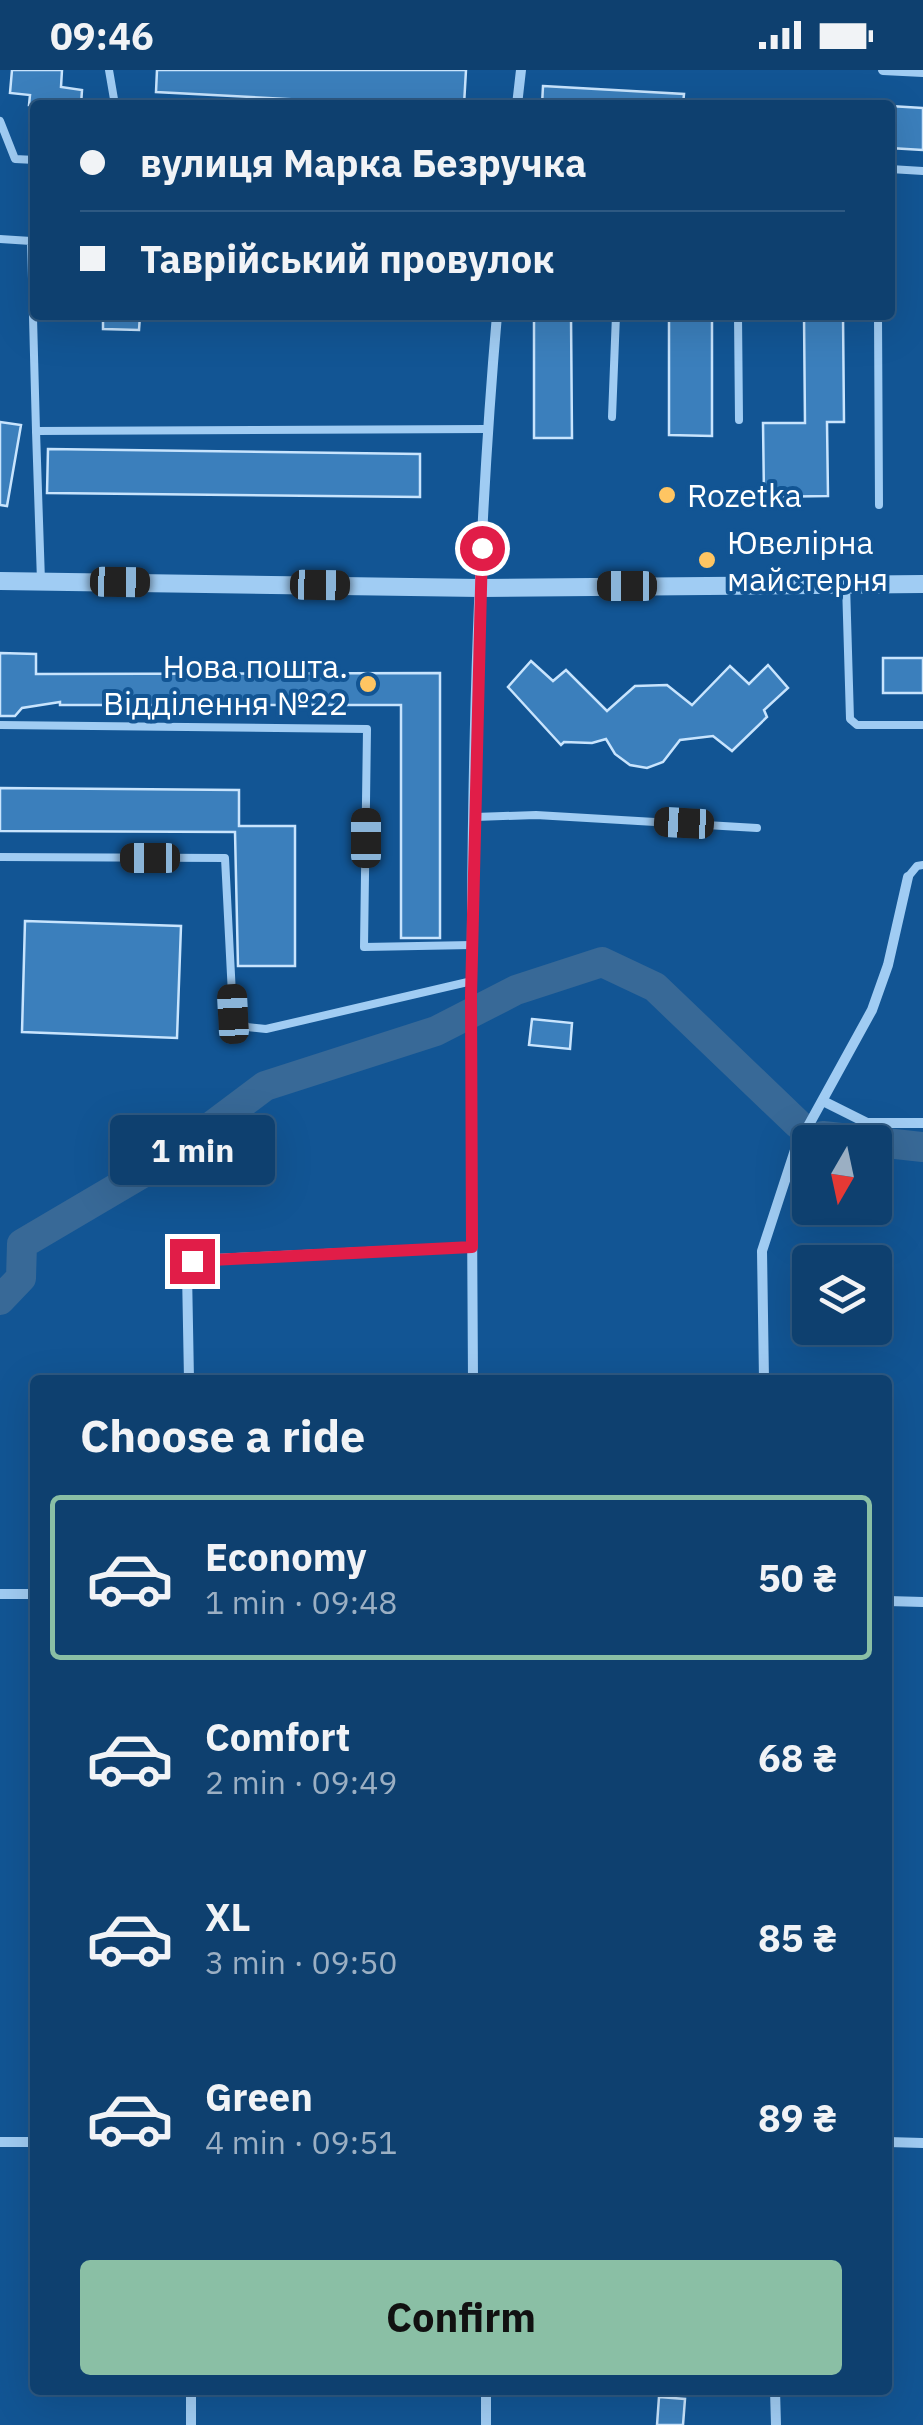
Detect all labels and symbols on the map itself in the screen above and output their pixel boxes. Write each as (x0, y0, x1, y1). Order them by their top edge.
place label: Rozetka (687, 474, 802, 516)
marker: Rozetka (656, 484, 678, 506)
place label: Ювелірна майстерня (727, 521, 888, 600)
route start (460, 526, 505, 571)
marker: Ювелірна майстерня (696, 549, 718, 571)
car (90, 566, 150, 598)
car (290, 569, 350, 601)
car (597, 571, 657, 601)
place label: Нова пошта. Відділення №22 (103, 645, 348, 724)
marker: Нова пошта. Відділення №22 (357, 673, 379, 695)
car (653, 806, 715, 840)
car (351, 808, 381, 868)
car (120, 843, 180, 873)
car (216, 983, 250, 1045)
callout: 1 min (110, 1116, 274, 1186)
north arrow (792, 1125, 892, 1225)
route end (170, 1239, 215, 1284)

